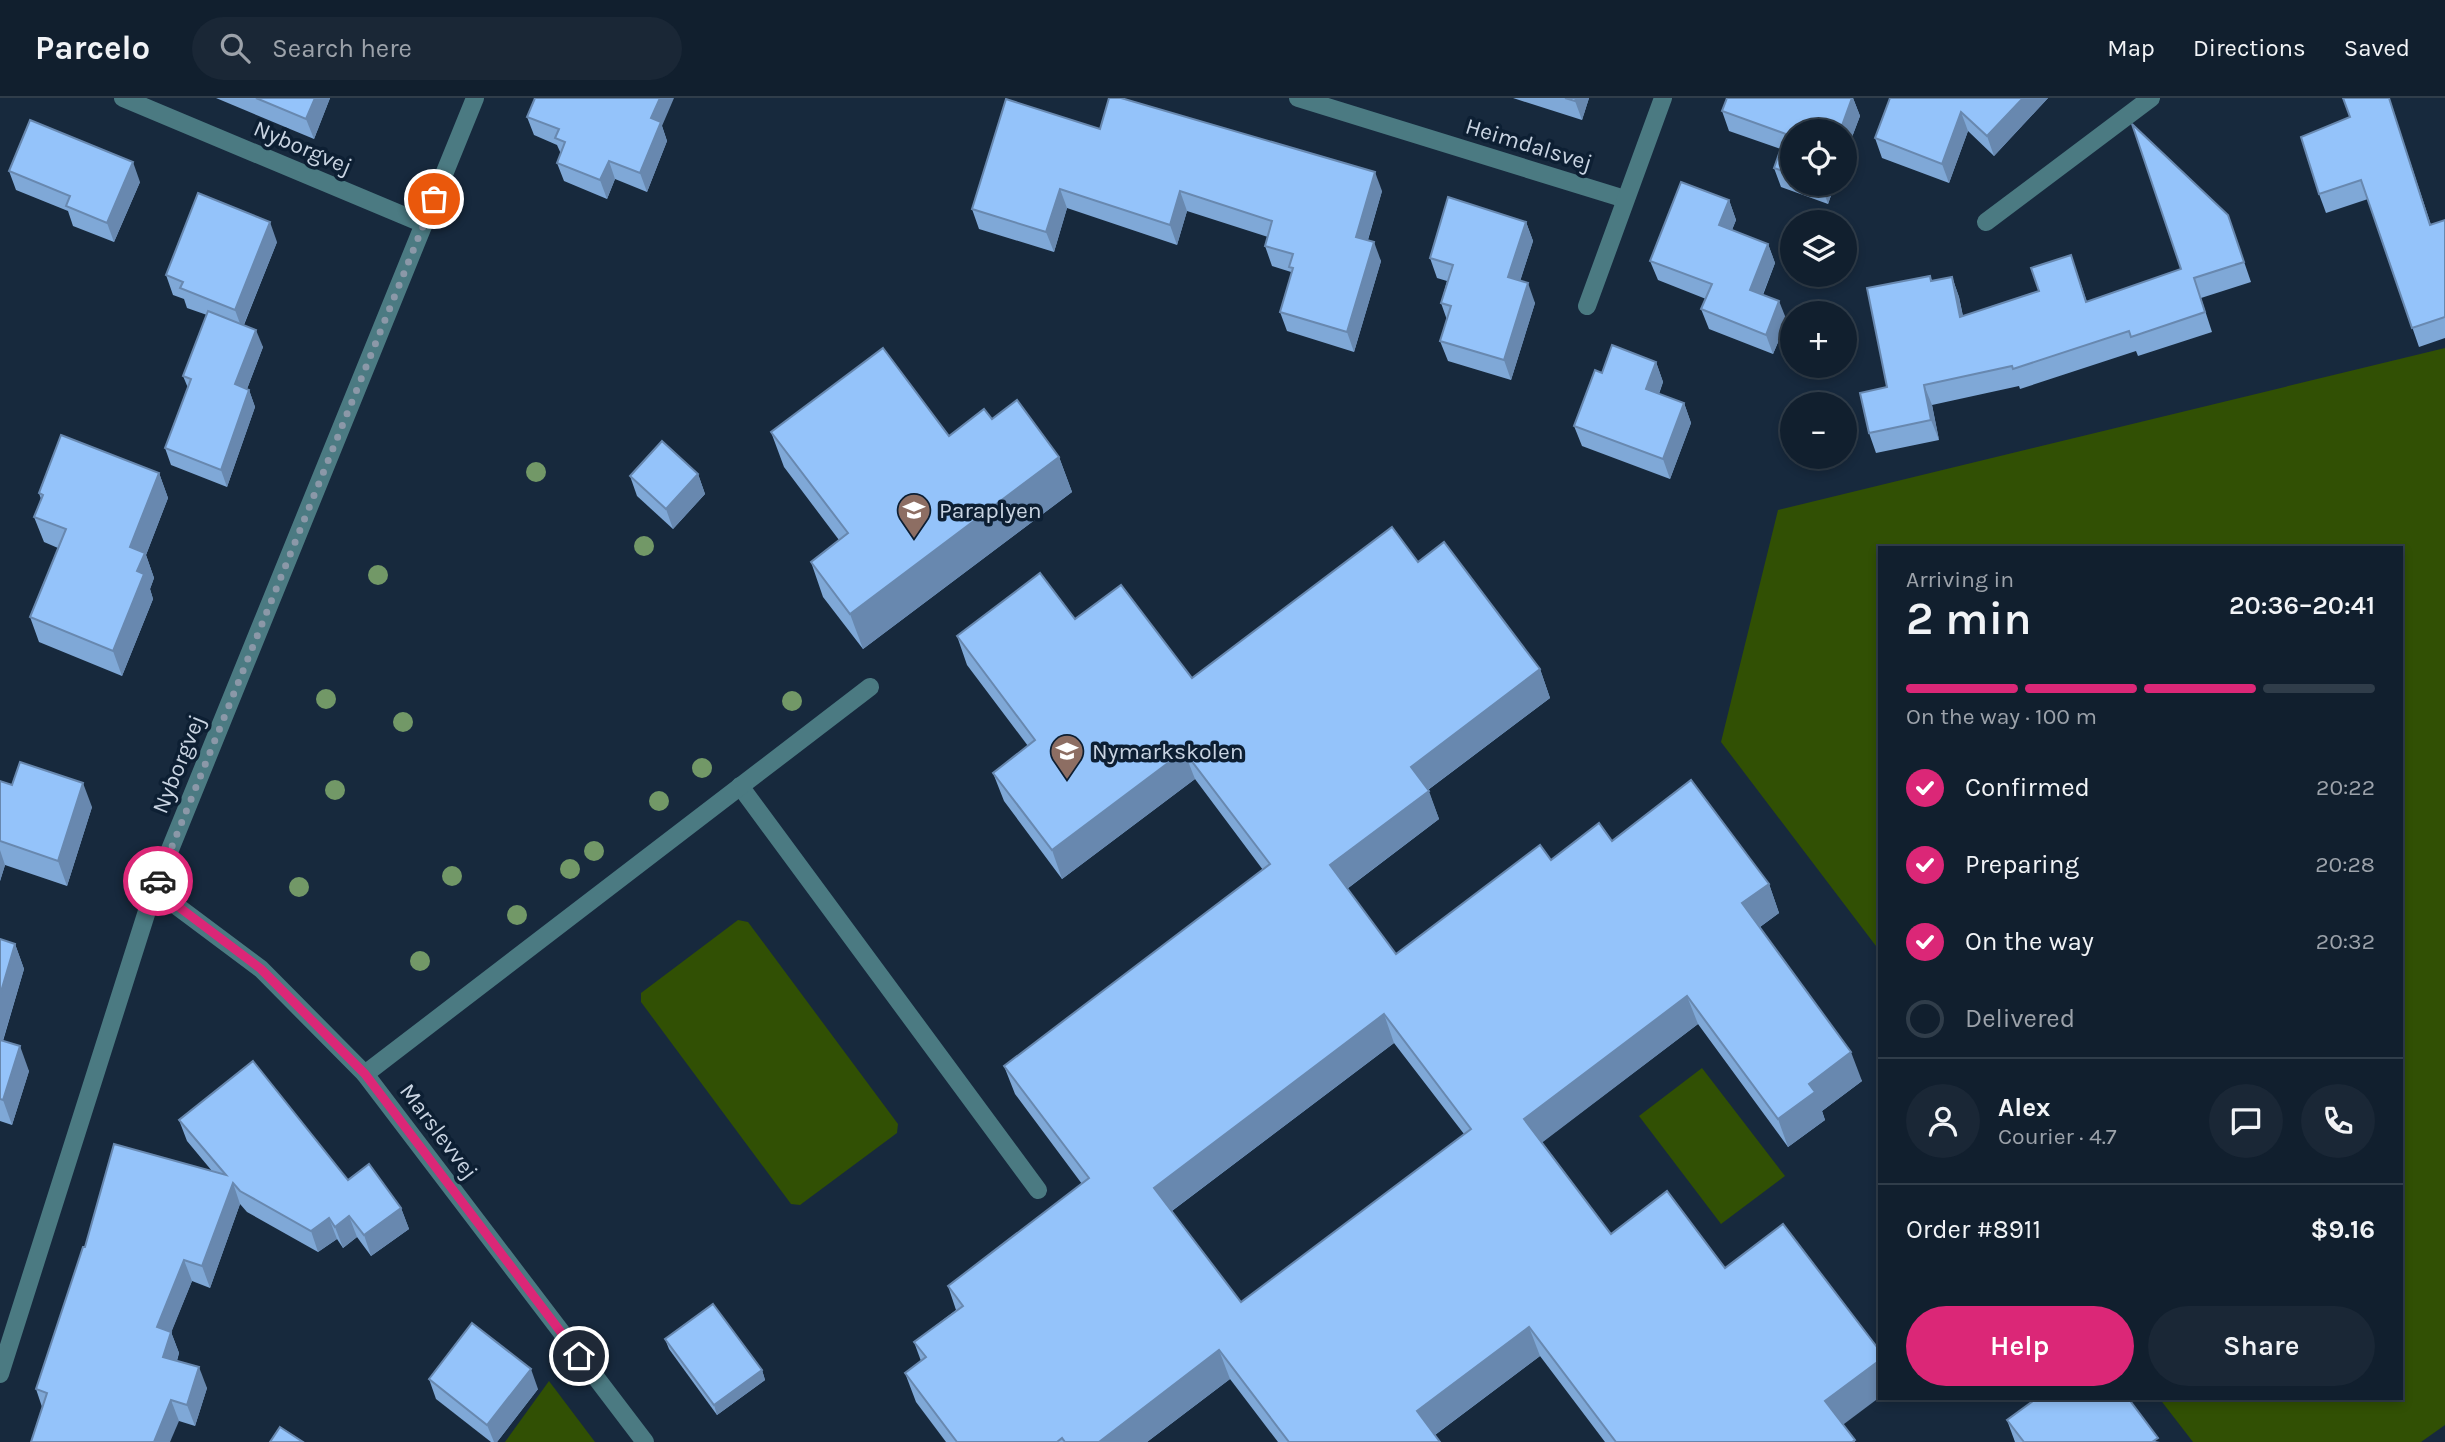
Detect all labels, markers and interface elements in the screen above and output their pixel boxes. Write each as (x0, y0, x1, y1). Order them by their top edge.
search box (192, 17, 682, 80)
text: Parcelo (35, 29, 150, 67)
icon: search (216, 29, 254, 67)
text: Search here (272, 33, 412, 64)
text: Map (2107, 34, 2155, 62)
text: Directions (2193, 34, 2306, 62)
text: Saved (2344, 34, 2410, 62)
street label: Heimdalsvej (1462, 112, 1595, 177)
street label: Nyborgvej (250, 115, 356, 180)
map controls (1780, 119, 1857, 469)
button: locate (1780, 119, 1857, 196)
pin (404, 169, 464, 229)
icon: bag (415, 180, 453, 218)
button: layers (1780, 210, 1857, 287)
button: + (1780, 301, 1857, 378)
button: − (1780, 392, 1857, 469)
school or university icon: Paraplyen (895, 491, 933, 540)
place label: Paraplyen (939, 497, 1042, 524)
text: Arriving in (1906, 566, 2014, 593)
text: 20:36–20:41 (2229, 590, 2375, 621)
text: 2 min (1906, 592, 2032, 646)
text: On the way · 100 m (1906, 703, 2097, 730)
street label: Nyborgvej (146, 711, 210, 818)
school or university icon: Nymarkskolen (1048, 732, 1086, 781)
place label: Nymarkskolen (1092, 738, 1244, 765)
icon: check (1906, 769, 1944, 807)
text: Confirmed (1965, 772, 2090, 803)
text: 20:22 (2316, 774, 2375, 801)
courier (123, 846, 193, 916)
icon: check (1906, 846, 1944, 884)
text: Preparing (1965, 849, 2079, 880)
text: 20:28 (2315, 851, 2375, 878)
icon: car (139, 862, 177, 900)
icon: check (1906, 923, 1944, 961)
text: On the way (1965, 926, 2094, 957)
text: 20:32 (2316, 928, 2375, 955)
text: Delivered (1965, 1003, 2075, 1034)
street label: Marslevvej (394, 1078, 483, 1185)
button: person (1906, 1084, 1980, 1158)
button: chat (2209, 1084, 2283, 1158)
button: phone (2301, 1084, 2375, 1158)
text: Alex (1998, 1092, 2050, 1123)
text: Courier · 4.7 (1998, 1123, 2117, 1150)
text: Order #8911 (1906, 1214, 2041, 1245)
text: $9.16 (2311, 1214, 2375, 1245)
button: Help (1906, 1306, 2134, 1386)
button: Share (2148, 1306, 2375, 1386)
pin (549, 1326, 609, 1386)
icon: home (560, 1337, 598, 1375)

